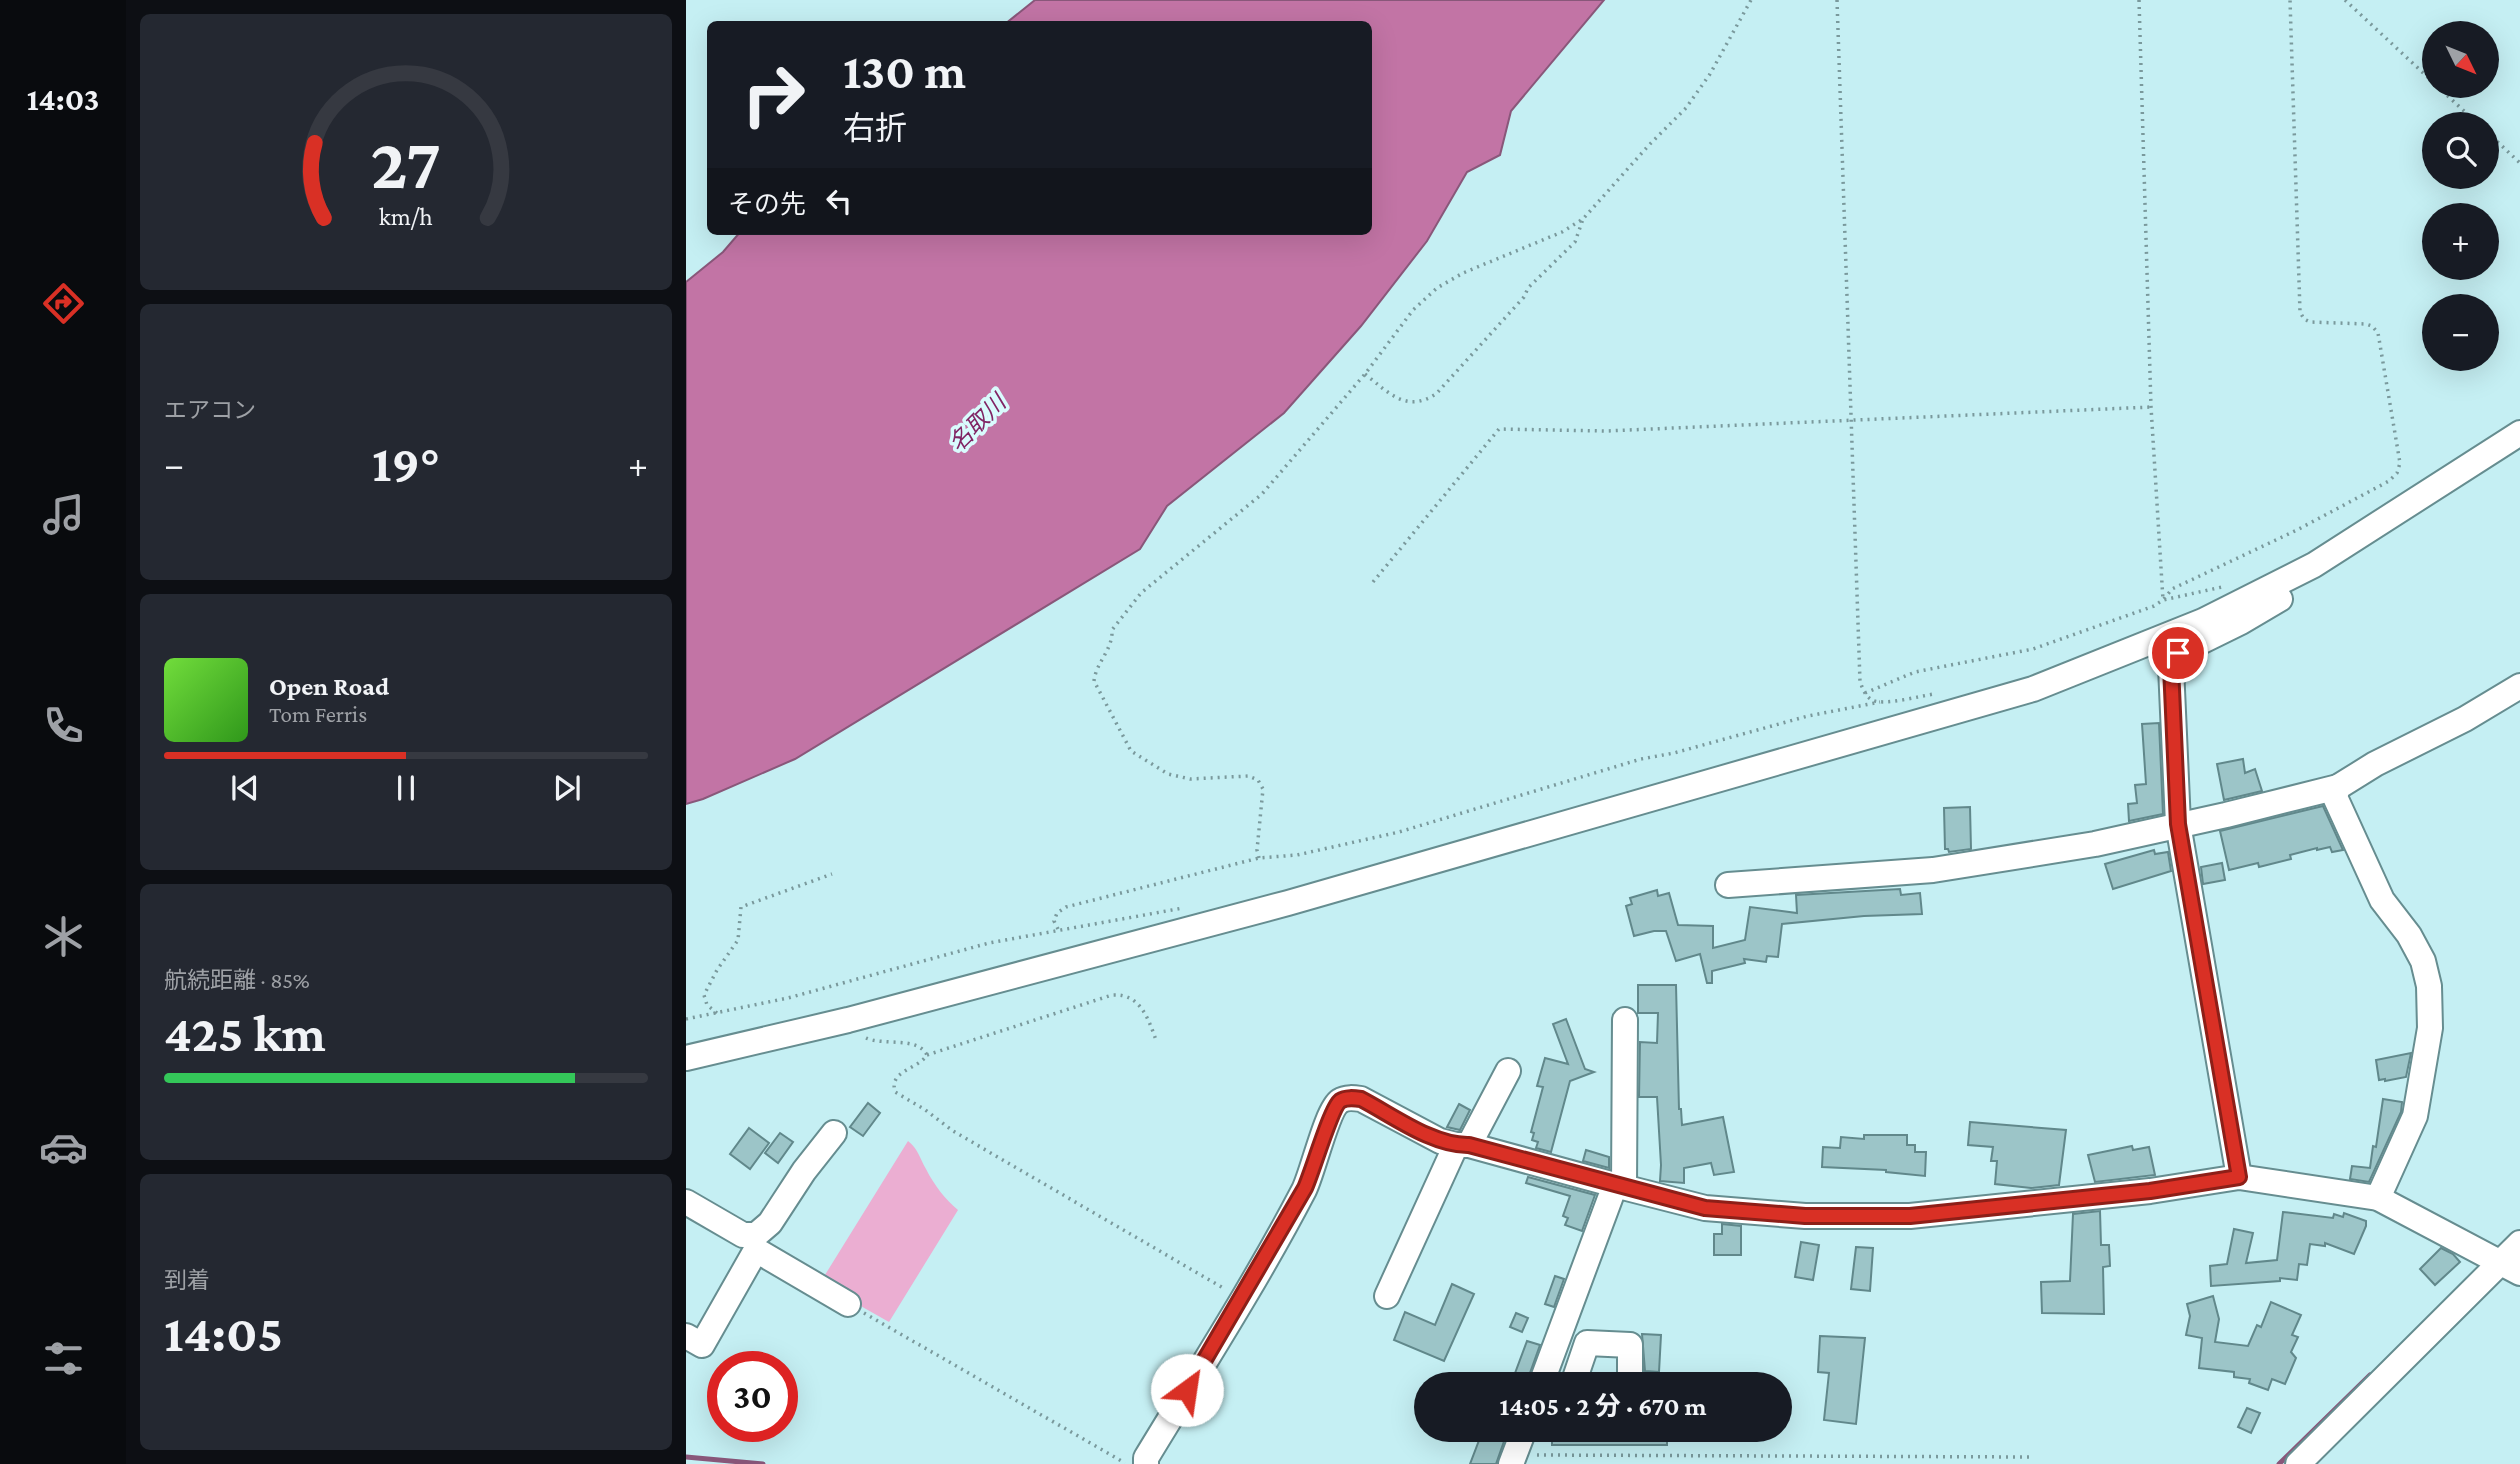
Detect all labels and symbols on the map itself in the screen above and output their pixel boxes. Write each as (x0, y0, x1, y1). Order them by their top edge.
north arrow (2422, 21, 2499, 98)
water label: 名取川 (943, 387, 1013, 457)
pin (2148, 623, 2208, 683)
speed limit sign: 30 (707, 1351, 798, 1442)
position arrow (1150, 1353, 1224, 1427)

